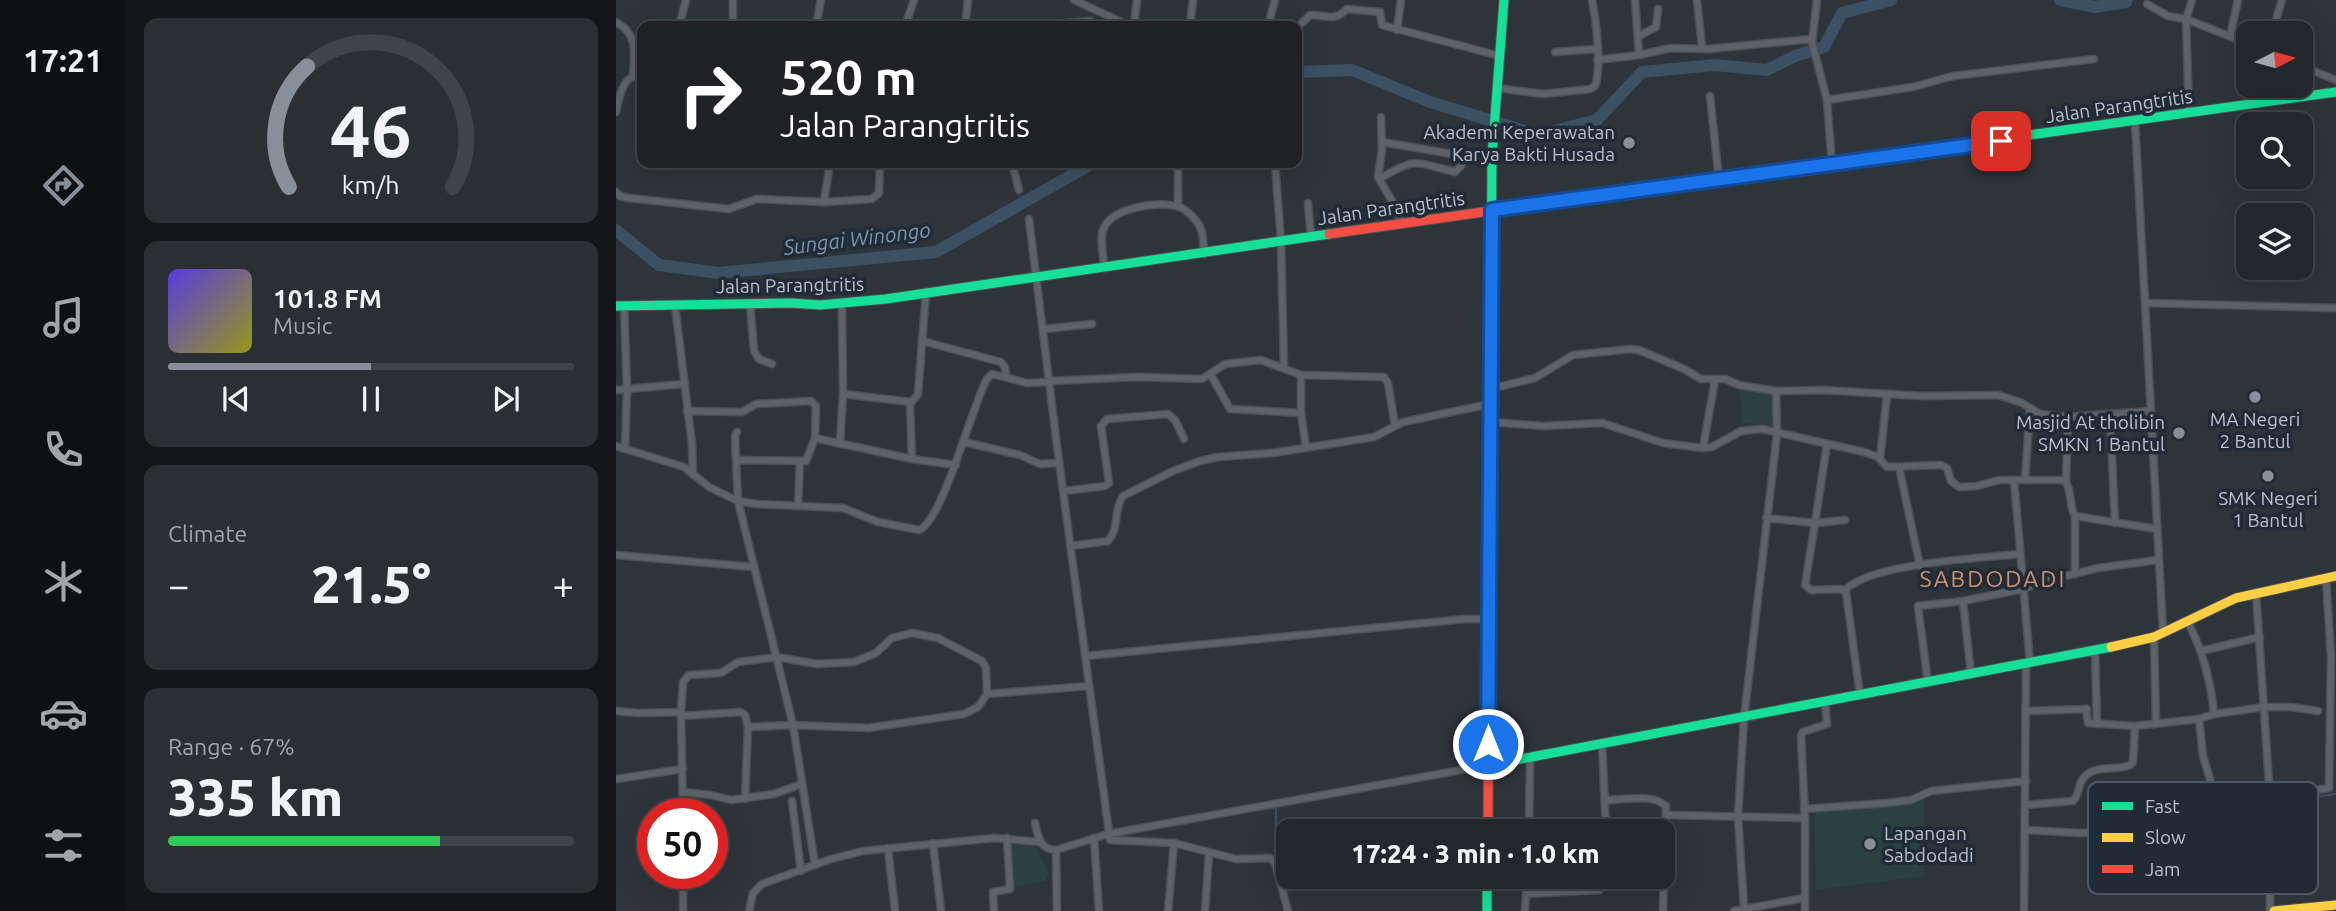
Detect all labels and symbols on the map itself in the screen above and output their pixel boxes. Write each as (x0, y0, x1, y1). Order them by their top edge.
north arrow (2236, 21, 2314, 98)
street label: Jalan Parangtritis (2044, 85, 2194, 127)
pin (1971, 111, 2031, 171)
place label: Akademi Keperawatan Karya Bakti Husada (1423, 121, 1615, 165)
marker: Akademi Keperawatan Karya Bakti Husada (1621, 135, 1637, 151)
street label: Jalan Parangtritis (1316, 187, 1466, 229)
water label: Sungai Winongo (781, 217, 932, 259)
street label: Jalan Parangtritis (716, 273, 864, 297)
marker: MA Negeri 2 Bantul (2247, 389, 2263, 405)
place label: MA Negeri 2 Bantul (2210, 408, 2300, 452)
place label: Masjid At tholibin SMKN 1 Bantul (2016, 411, 2165, 455)
marker: Masjid At tholibin SMKN 1 Bantul (2171, 425, 2187, 441)
marker: SMK Negeri 1 Bantul (2260, 468, 2276, 484)
place label: SMK Negeri 1 Bantul (2218, 487, 2318, 531)
district label: SABDODADI (1920, 566, 2066, 591)
position arrow (1451, 707, 1525, 781)
legend (2088, 782, 2318, 894)
text: Fast (2145, 795, 2180, 817)
speed limit sign: 50 (637, 798, 728, 889)
place label: Lapangan Sabdodadi (1884, 822, 1974, 866)
text: Slow (2145, 826, 2186, 848)
marker: Lapangan Sabdodadi (1862, 836, 1878, 852)
text: Jam (2145, 858, 2181, 880)

